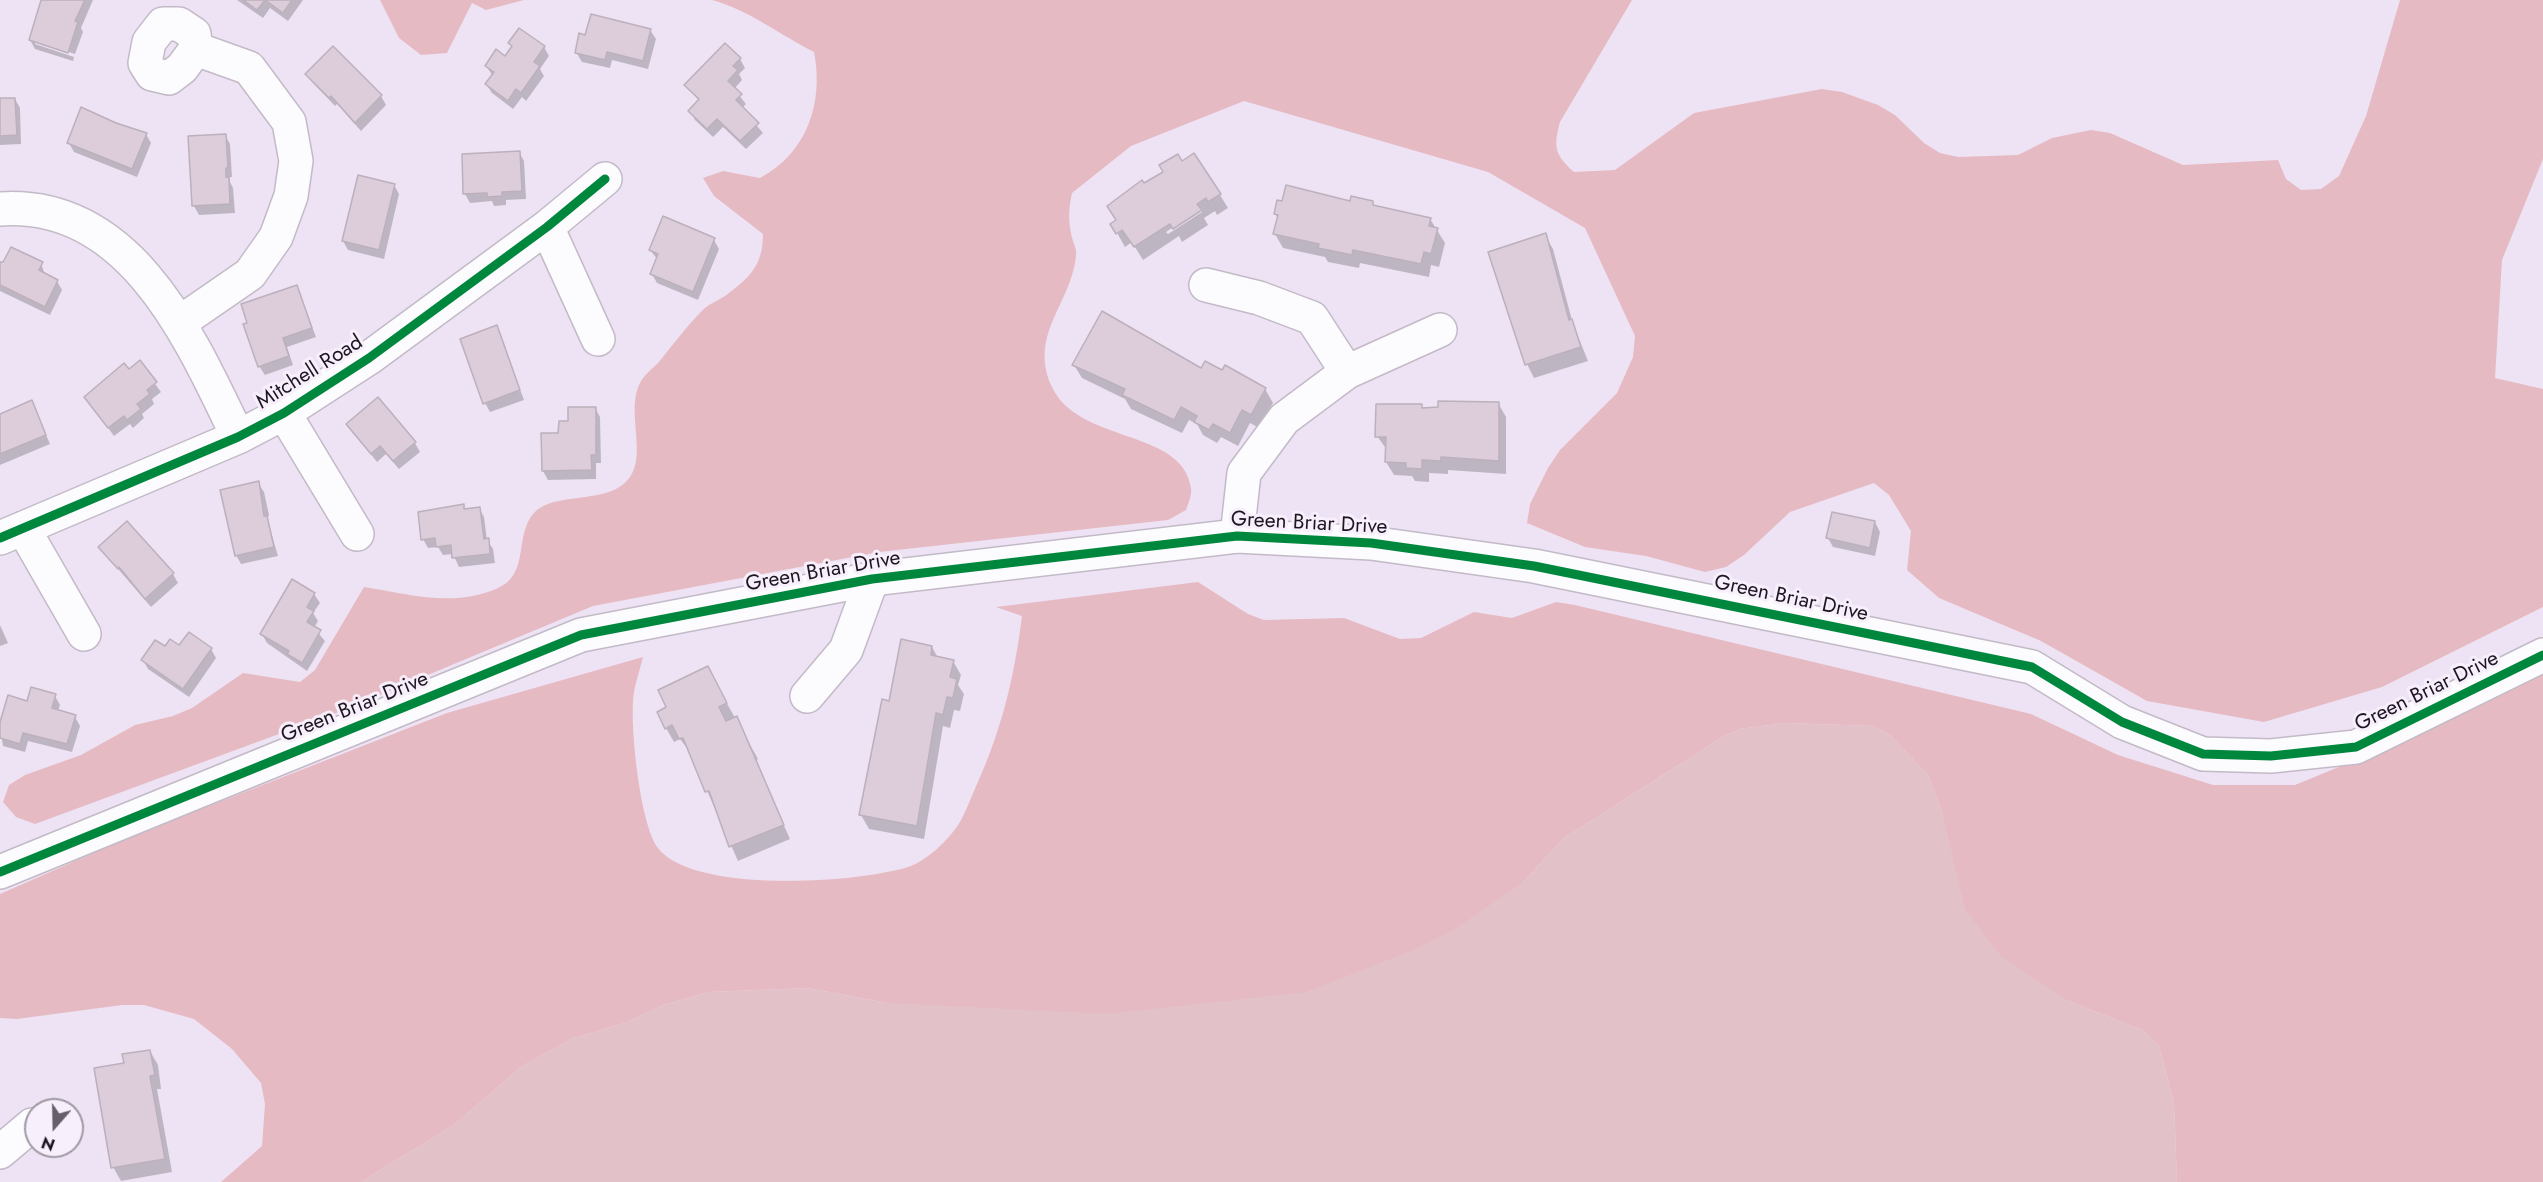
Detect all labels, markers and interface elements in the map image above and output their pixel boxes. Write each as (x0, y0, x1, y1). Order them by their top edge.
street label: Mitchell Road (252, 330, 368, 416)
street label: Green Briar Drive (1230, 507, 1388, 541)
street label: Green Briar Drive (744, 546, 902, 598)
street label: Green Briar Drive (1712, 570, 1870, 628)
street label: Green Briar Drive (2351, 646, 2503, 738)
street label: Green Briar Drive (278, 667, 432, 749)
north arrow (24, 1098, 84, 1158)
text: N (38, 1131, 58, 1156)

